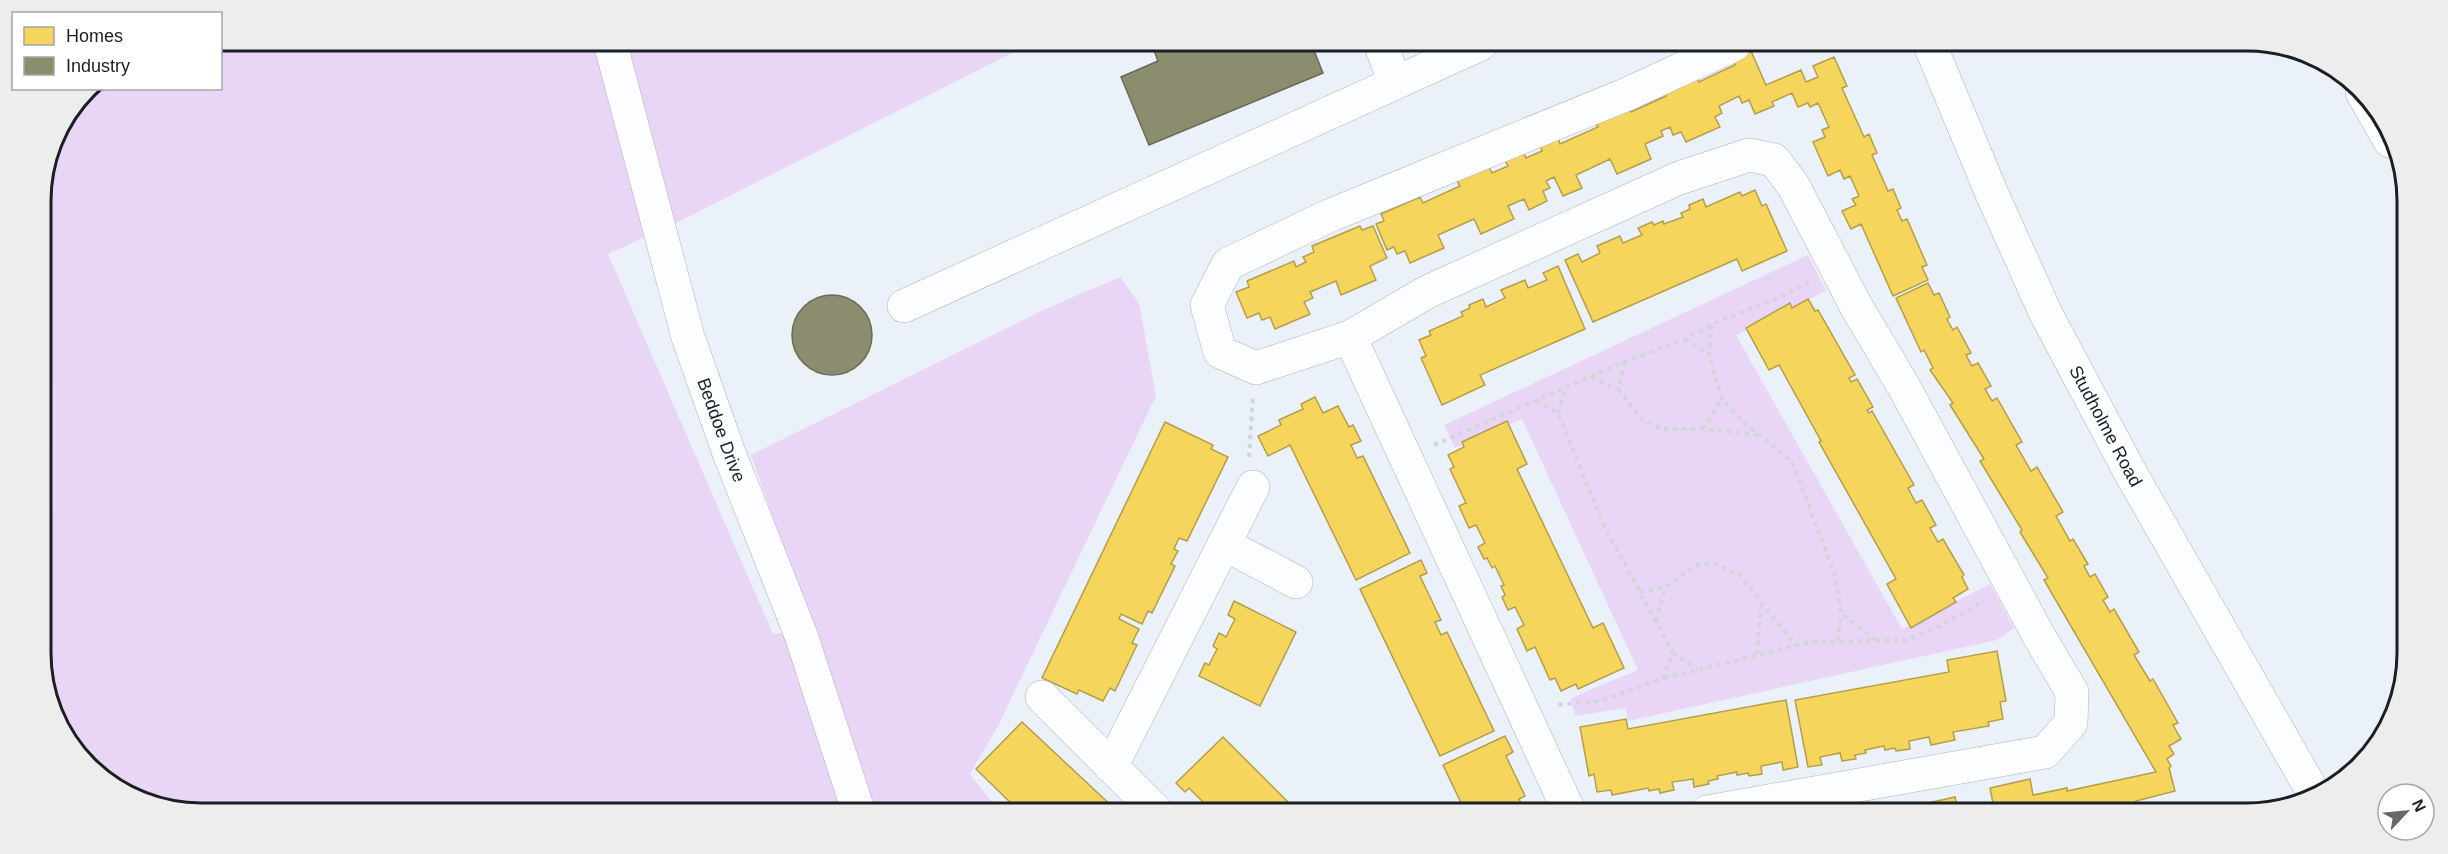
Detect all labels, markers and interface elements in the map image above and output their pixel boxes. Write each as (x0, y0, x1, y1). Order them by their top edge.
legend (12, 12, 222, 90)
text: Homes (66, 26, 123, 46)
text: Industry (66, 56, 130, 76)
street label: Studholme Road (2065, 362, 2146, 490)
street label: Beddoe Drive (693, 375, 749, 485)
north arrow (2376, 782, 2436, 842)
text: N (2409, 797, 2429, 815)

